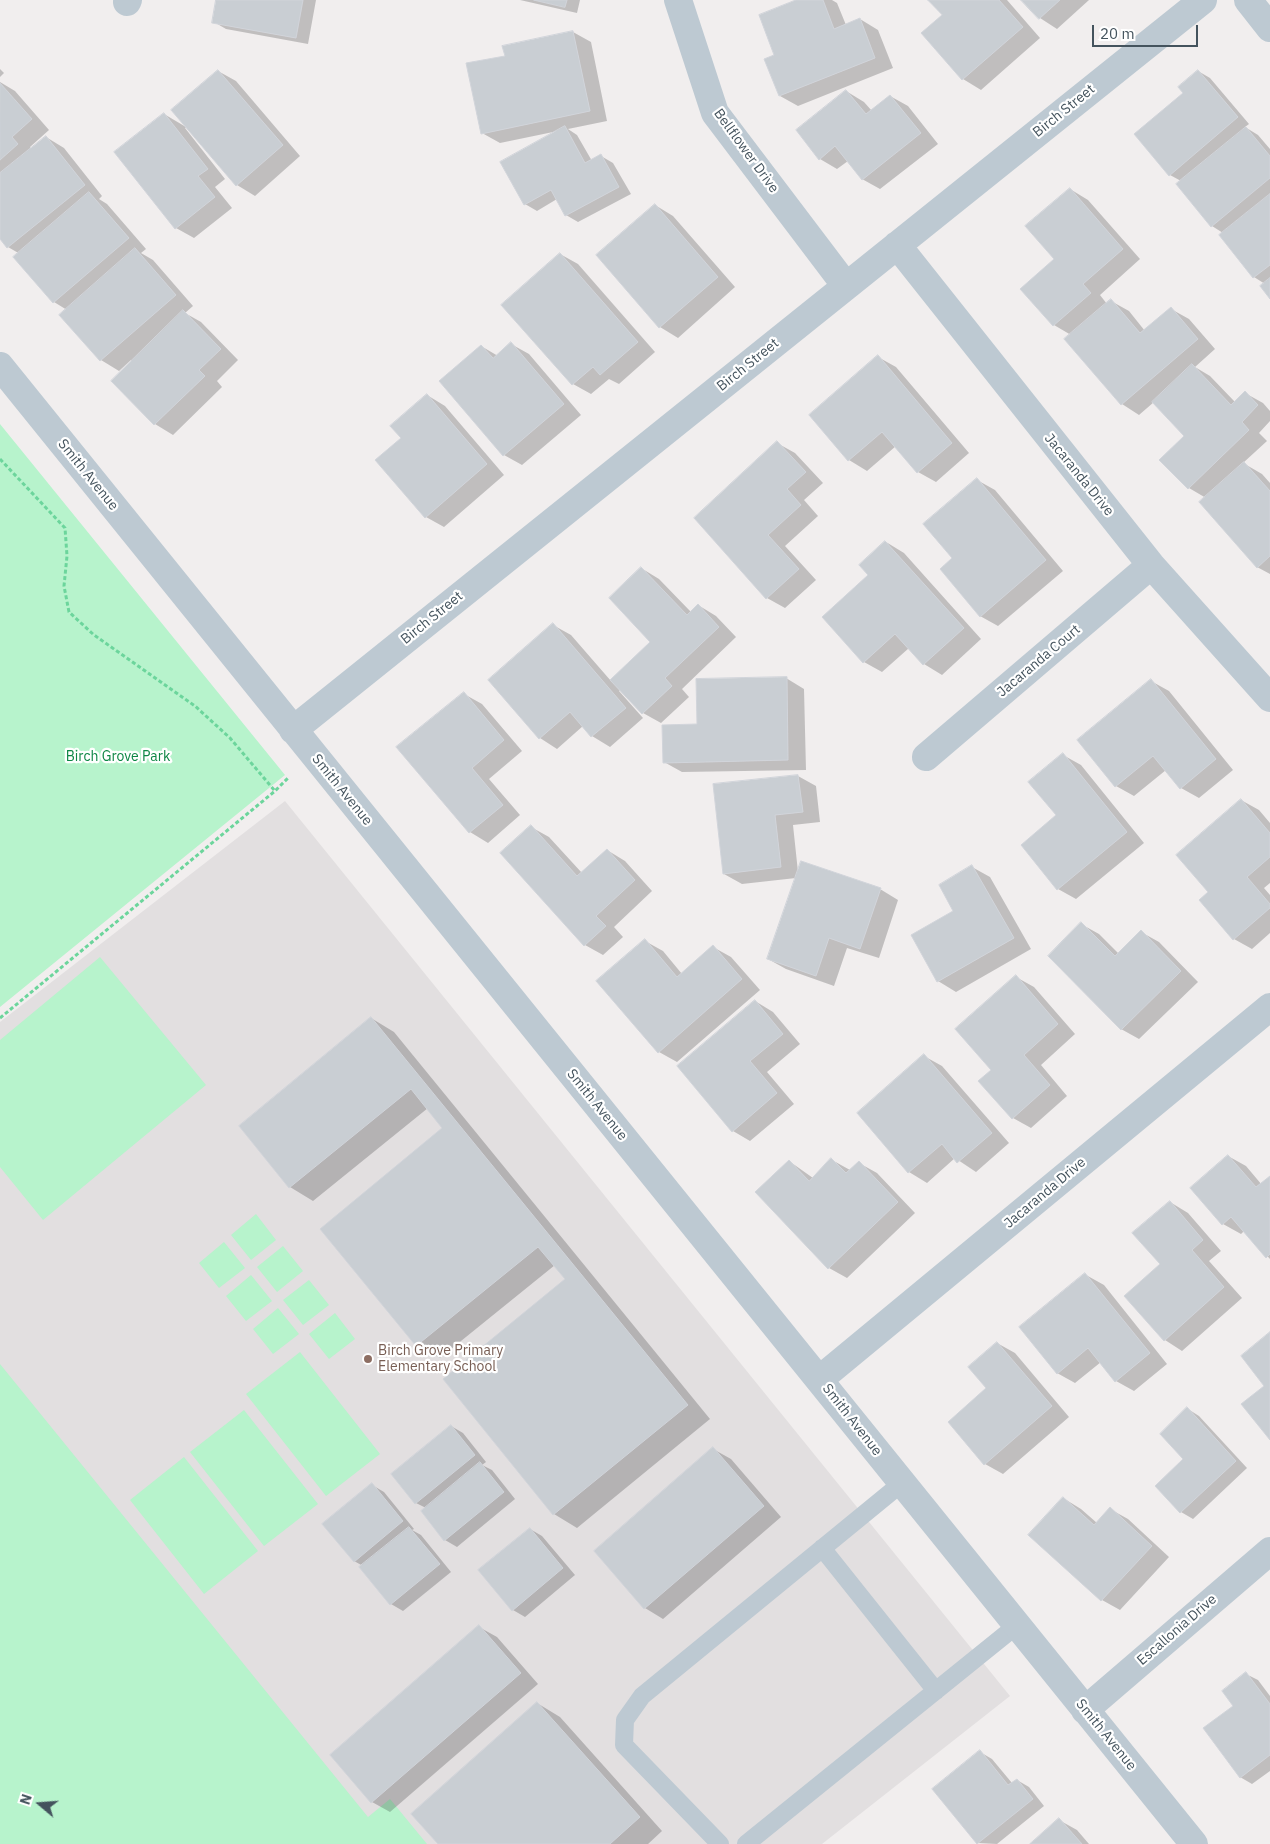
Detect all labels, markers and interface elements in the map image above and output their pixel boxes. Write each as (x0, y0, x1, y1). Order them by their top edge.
scale bar (1095, 15, 1201, 47)
text: 20 m (1100, 24, 1135, 43)
street label: Birch Street (1030, 81, 1098, 141)
street label: Bellflower Drive (710, 106, 782, 196)
street label: Birch Street (714, 335, 782, 395)
street label: Jacaranda Drive (1041, 430, 1117, 520)
street label: Smith Avenue (54, 436, 122, 514)
street label: Birch Street (398, 588, 466, 648)
street label: Jacaranda Court (994, 621, 1084, 701)
park label: Birch Grove Park (66, 749, 170, 765)
street label: Smith Avenue (308, 751, 376, 829)
street label: Smith Avenue (563, 1066, 631, 1144)
street label: Jacaranda Drive (1001, 1154, 1089, 1232)
place label: Birch Grove Primary Elementary School (378, 1343, 503, 1375)
marker: Birch Grove Primary Elementary School (362, 1353, 374, 1365)
street label: Smith Avenue (819, 1381, 885, 1459)
street label: Escallonia Drive (1134, 1591, 1220, 1669)
street label: Smith Avenue (1072, 1696, 1140, 1774)
north arrow (15, 1779, 65, 1829)
text: N (16, 1792, 36, 1807)

